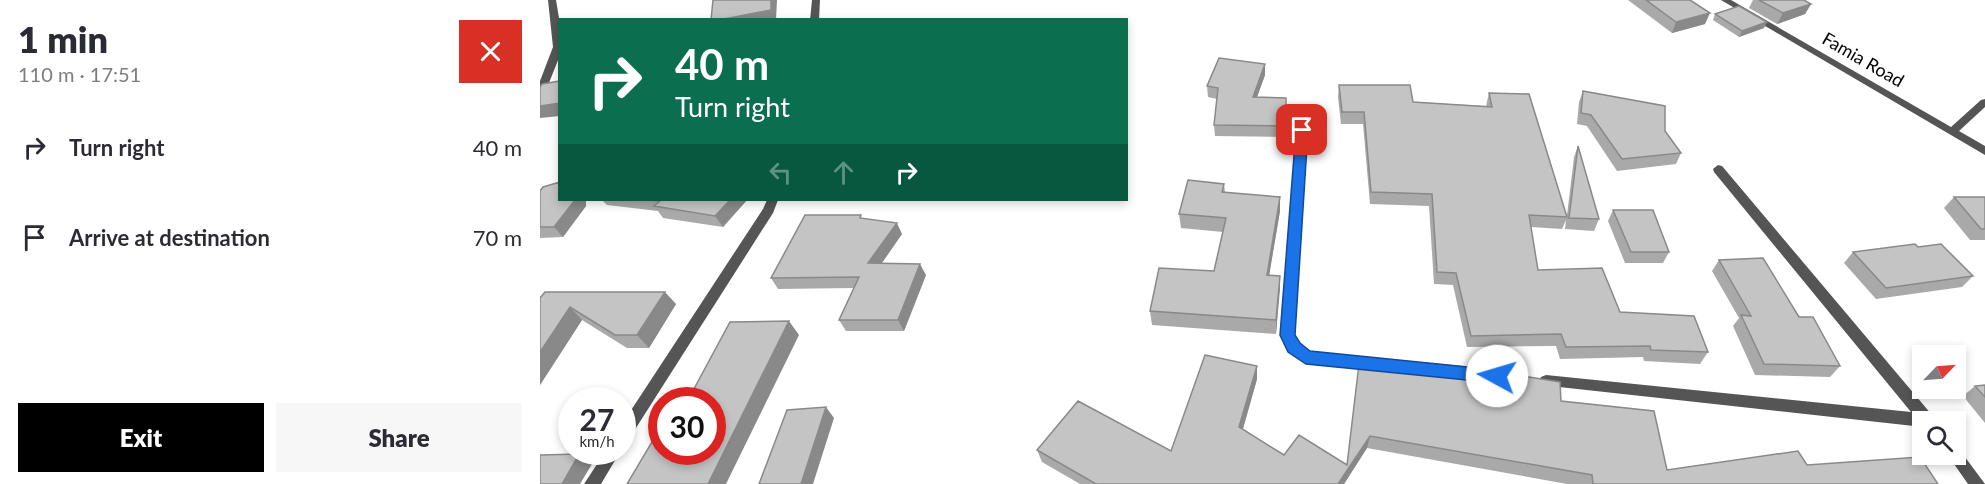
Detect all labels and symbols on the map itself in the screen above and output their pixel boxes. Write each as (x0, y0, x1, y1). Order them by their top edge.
street label: Famia Road (1819, 27, 1908, 91)
pin (1276, 104, 1327, 155)
position arrow (1465, 344, 1529, 408)
north arrow (1912, 345, 1966, 399)
speed limit sign: 30 (648, 387, 726, 465)

